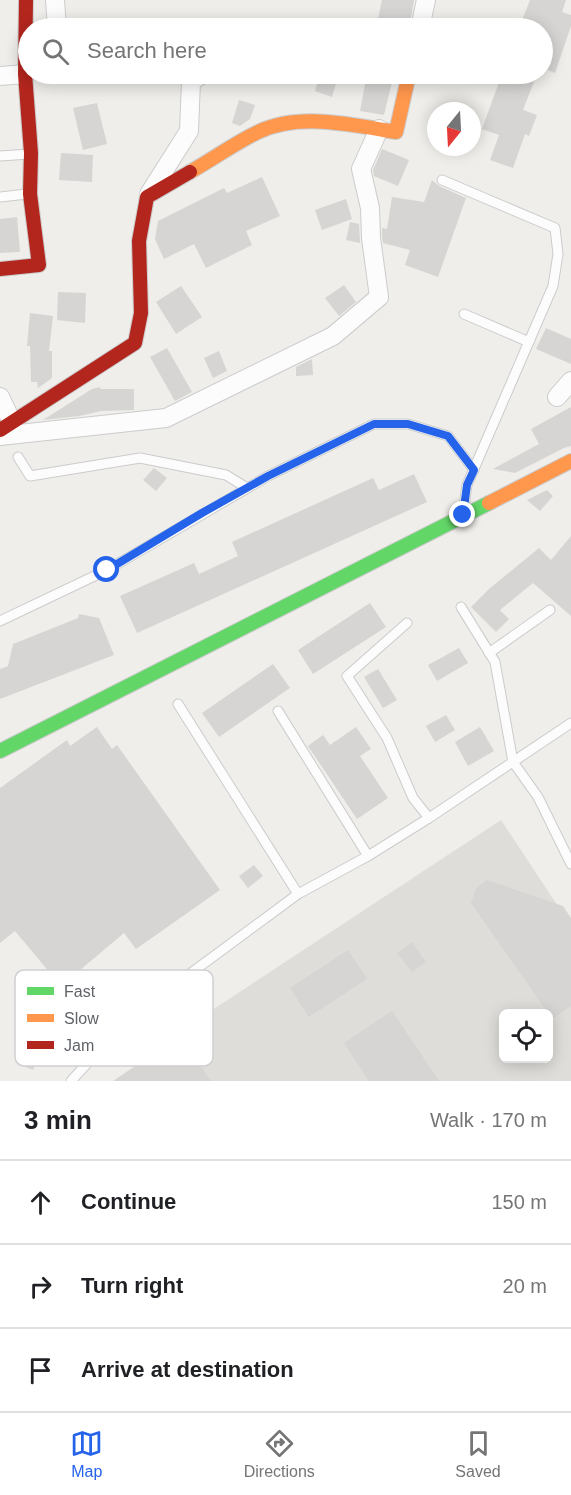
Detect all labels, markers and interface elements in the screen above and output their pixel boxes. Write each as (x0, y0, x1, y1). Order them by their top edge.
search box (18, 18, 553, 84)
icon: search (39, 35, 72, 68)
text: Search here (87, 38, 207, 63)
north arrow (427, 102, 481, 156)
route end (449, 501, 475, 527)
route start (93, 556, 119, 582)
legend (15, 970, 213, 1066)
text: Fast (64, 983, 96, 1000)
map controls (499, 1009, 553, 1063)
button: locate (499, 1009, 553, 1063)
text: Slow (64, 1010, 99, 1027)
text: Jam (64, 1037, 94, 1054)
text: 3 min (24, 1105, 92, 1135)
text: Walk · 170 m (430, 1109, 547, 1131)
icon: ahead (24, 1186, 57, 1219)
text: Continue (81, 1189, 176, 1214)
text: 150 m (491, 1191, 547, 1213)
icon: right (24, 1270, 57, 1303)
text: Turn right (81, 1273, 183, 1298)
text: 20 m (503, 1275, 547, 1297)
icon: arrive (24, 1354, 57, 1387)
text: Arrive at destination (81, 1357, 294, 1382)
tab: Map (70, 1427, 103, 1481)
tab: Directions (244, 1427, 315, 1481)
tab: Saved (455, 1427, 501, 1481)

